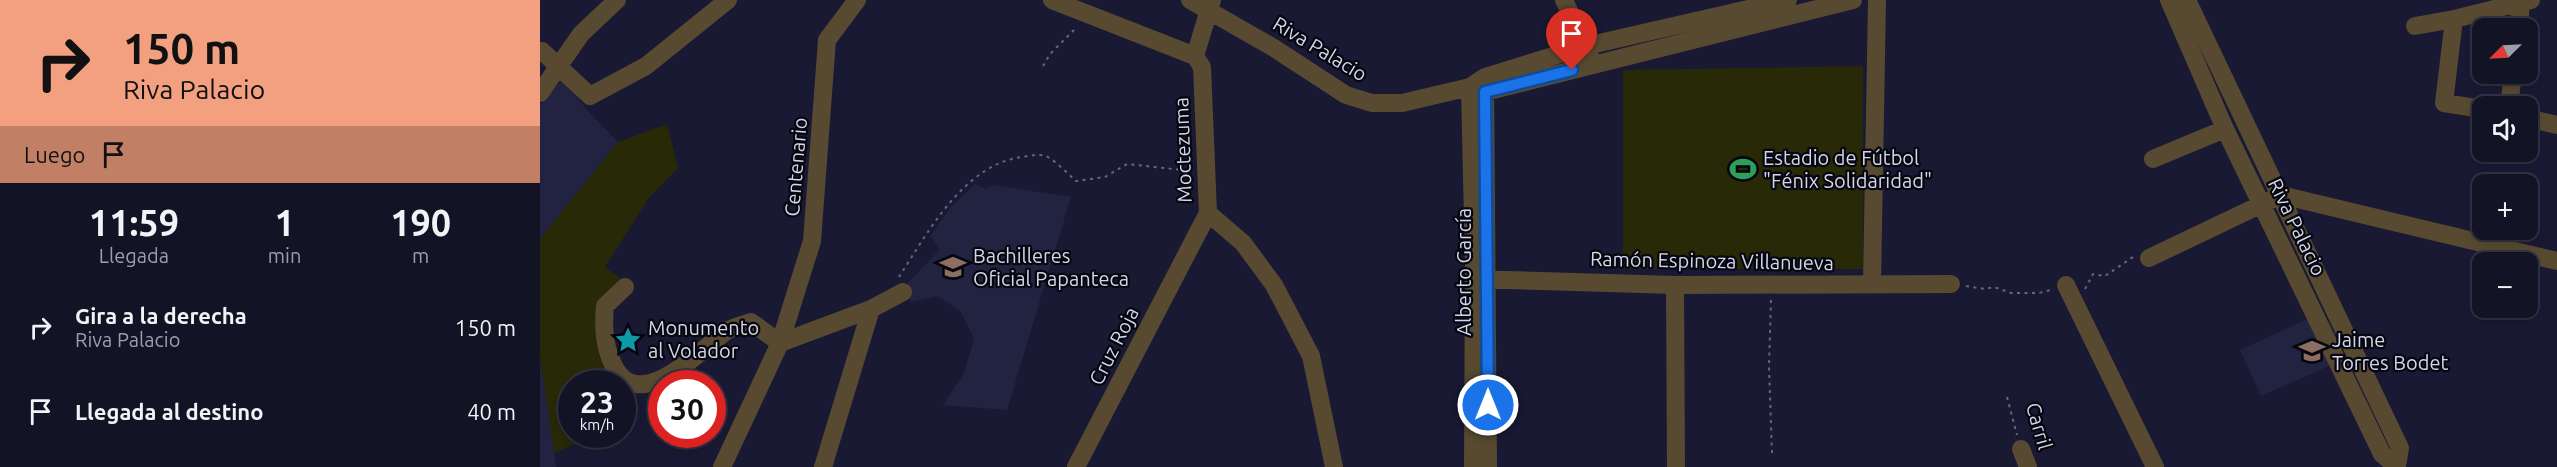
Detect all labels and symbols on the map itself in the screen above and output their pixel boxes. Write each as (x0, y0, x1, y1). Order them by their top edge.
pin (1546, 8, 1597, 70)
street label: Riva Palacio (1269, 12, 1371, 86)
north arrow (2472, 18, 2538, 84)
street label: Moctezuma (1169, 97, 1196, 203)
street label: Centenario (780, 116, 811, 217)
place label: Estadio de Fútbol "Fénix Solidaridad" (1763, 146, 1932, 192)
sports icon: Estadio de Fútbol "Fénix Solidaridad" (1728, 154, 1758, 184)
street label: Riva Palacio (2264, 174, 2331, 279)
street label: Alberto García (1452, 208, 1475, 336)
place label: Bachilleres Oficial Papanteca (973, 244, 1129, 290)
street label: Ramón Espinoza Villanueva (1590, 247, 1834, 274)
school or university icon: Bachilleres Oficial Papanteca (938, 252, 968, 282)
street label: Cruz Roja (1084, 303, 1143, 389)
place label: Monumento al Volador (648, 316, 759, 362)
place icon: Monumento al Volador (613, 325, 643, 355)
place label: Jaime Torres Bodet (2332, 328, 2448, 374)
school or university icon: Jaime Torres Bodet (2297, 336, 2327, 366)
speed limit sign: 30 (648, 370, 726, 448)
position arrow (1456, 373, 1520, 437)
street label: Carril (2022, 400, 2057, 452)

